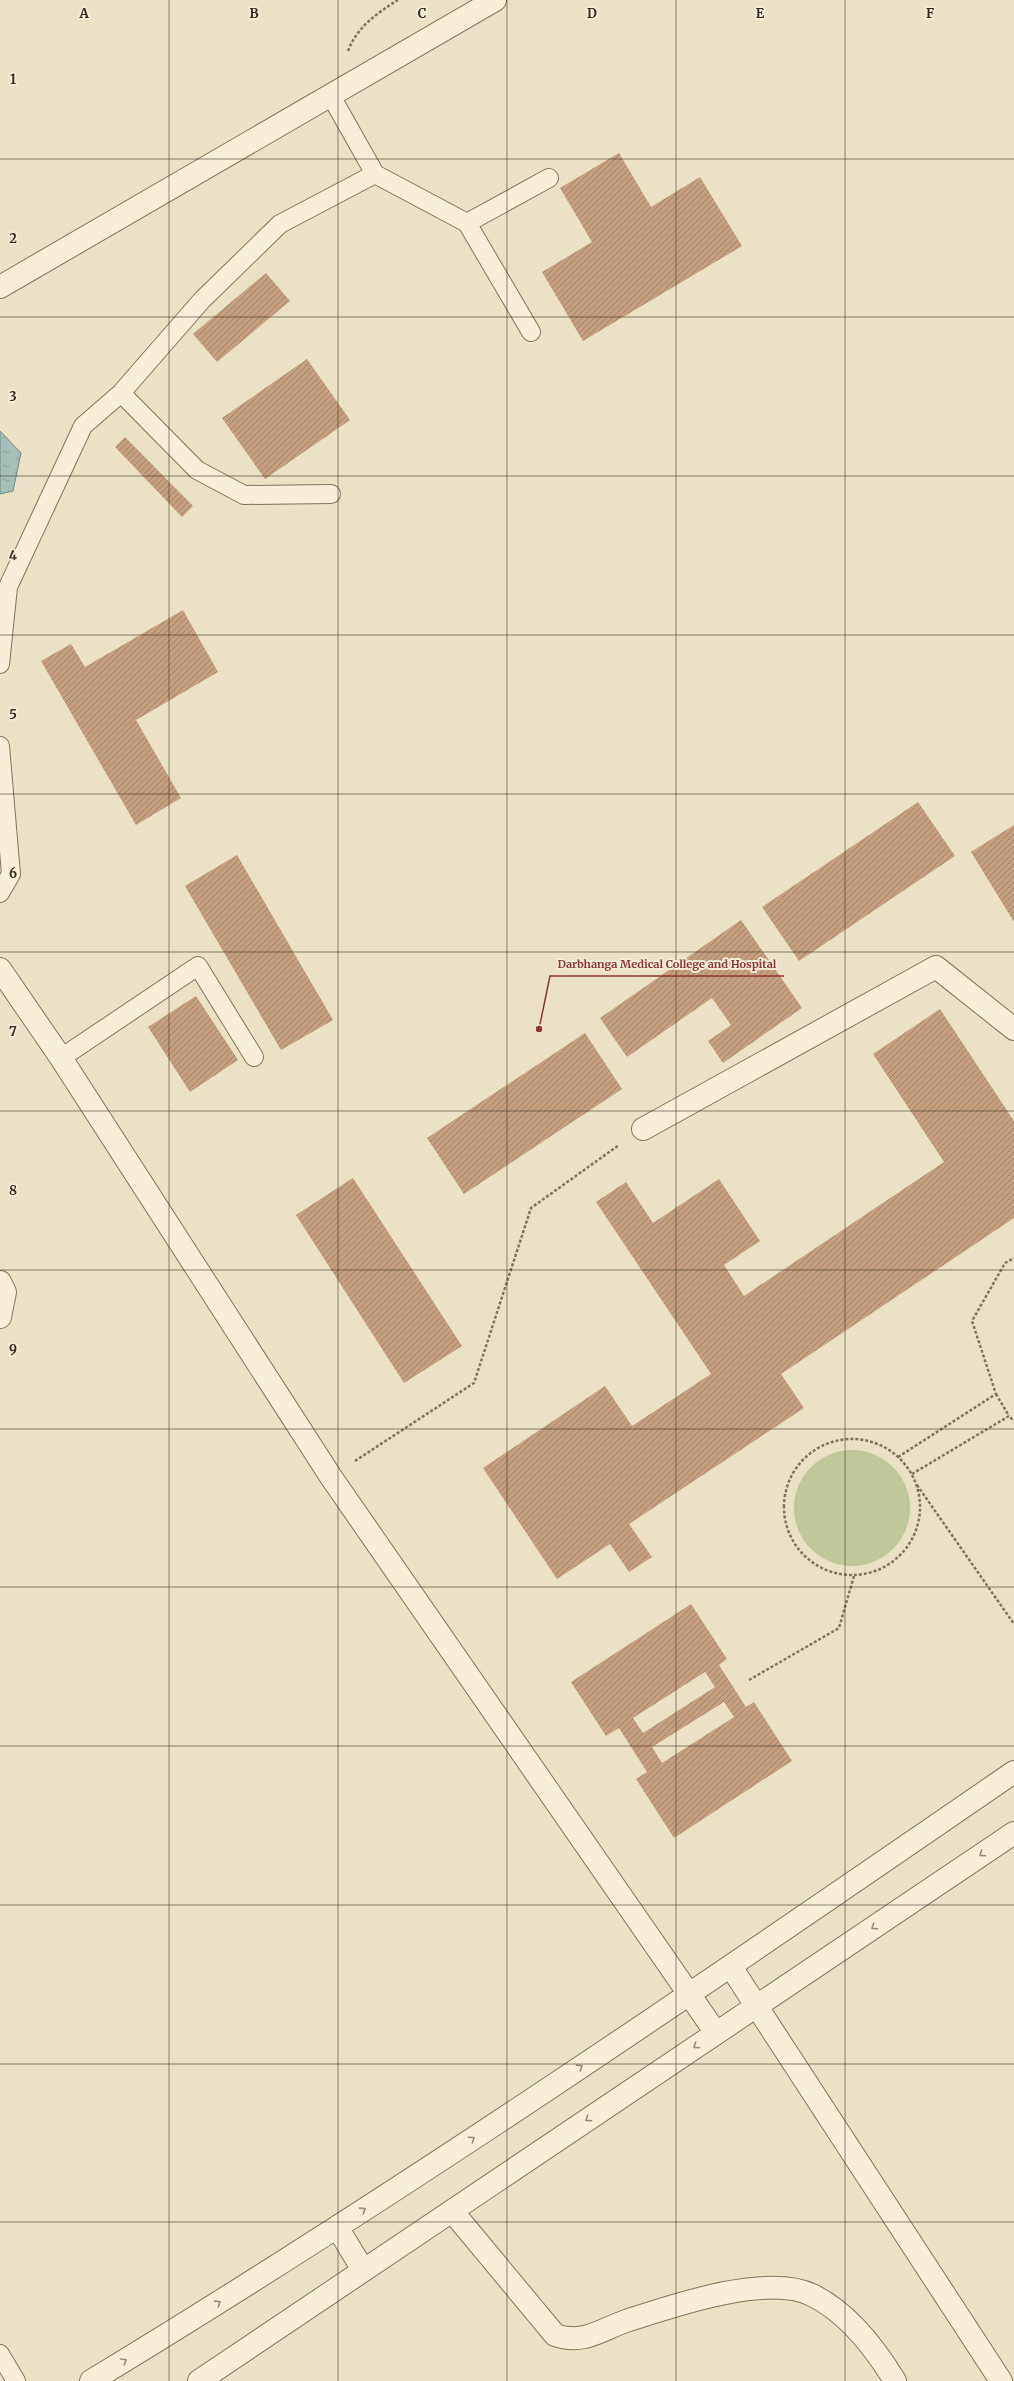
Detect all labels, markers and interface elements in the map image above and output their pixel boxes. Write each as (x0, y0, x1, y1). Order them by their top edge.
text: A (78, 5, 89, 22)
text: B (249, 5, 259, 22)
text: C (418, 5, 427, 22)
text: D (587, 5, 597, 22)
text: E (756, 5, 765, 22)
text: F (926, 5, 934, 22)
text: 1 (10, 71, 16, 88)
text: 2 (9, 230, 17, 247)
text: 3 (9, 388, 17, 405)
text: 4 (9, 547, 18, 564)
text: 5 (9, 706, 17, 723)
text: 6 (9, 865, 17, 882)
callout: Darbhanga Medical College and Hospital (550, 953, 784, 976)
text: Darbhanga Medical College and Hospital (558, 957, 777, 971)
text: 7 (9, 1023, 17, 1040)
text: 8 (9, 1182, 17, 1199)
text: 9 (9, 1341, 17, 1358)
one-way arrow (979, 1850, 986, 1857)
one-way arrow (871, 1922, 878, 1930)
one-way arrow (693, 2041, 700, 2049)
one-way arrow (576, 2064, 583, 2072)
one-way arrow (586, 2114, 593, 2121)
one-way arrow (468, 2137, 475, 2144)
one-way arrow (359, 2208, 366, 2215)
one-way arrow (214, 2300, 221, 2308)
one-way arrow (120, 2358, 127, 2365)

